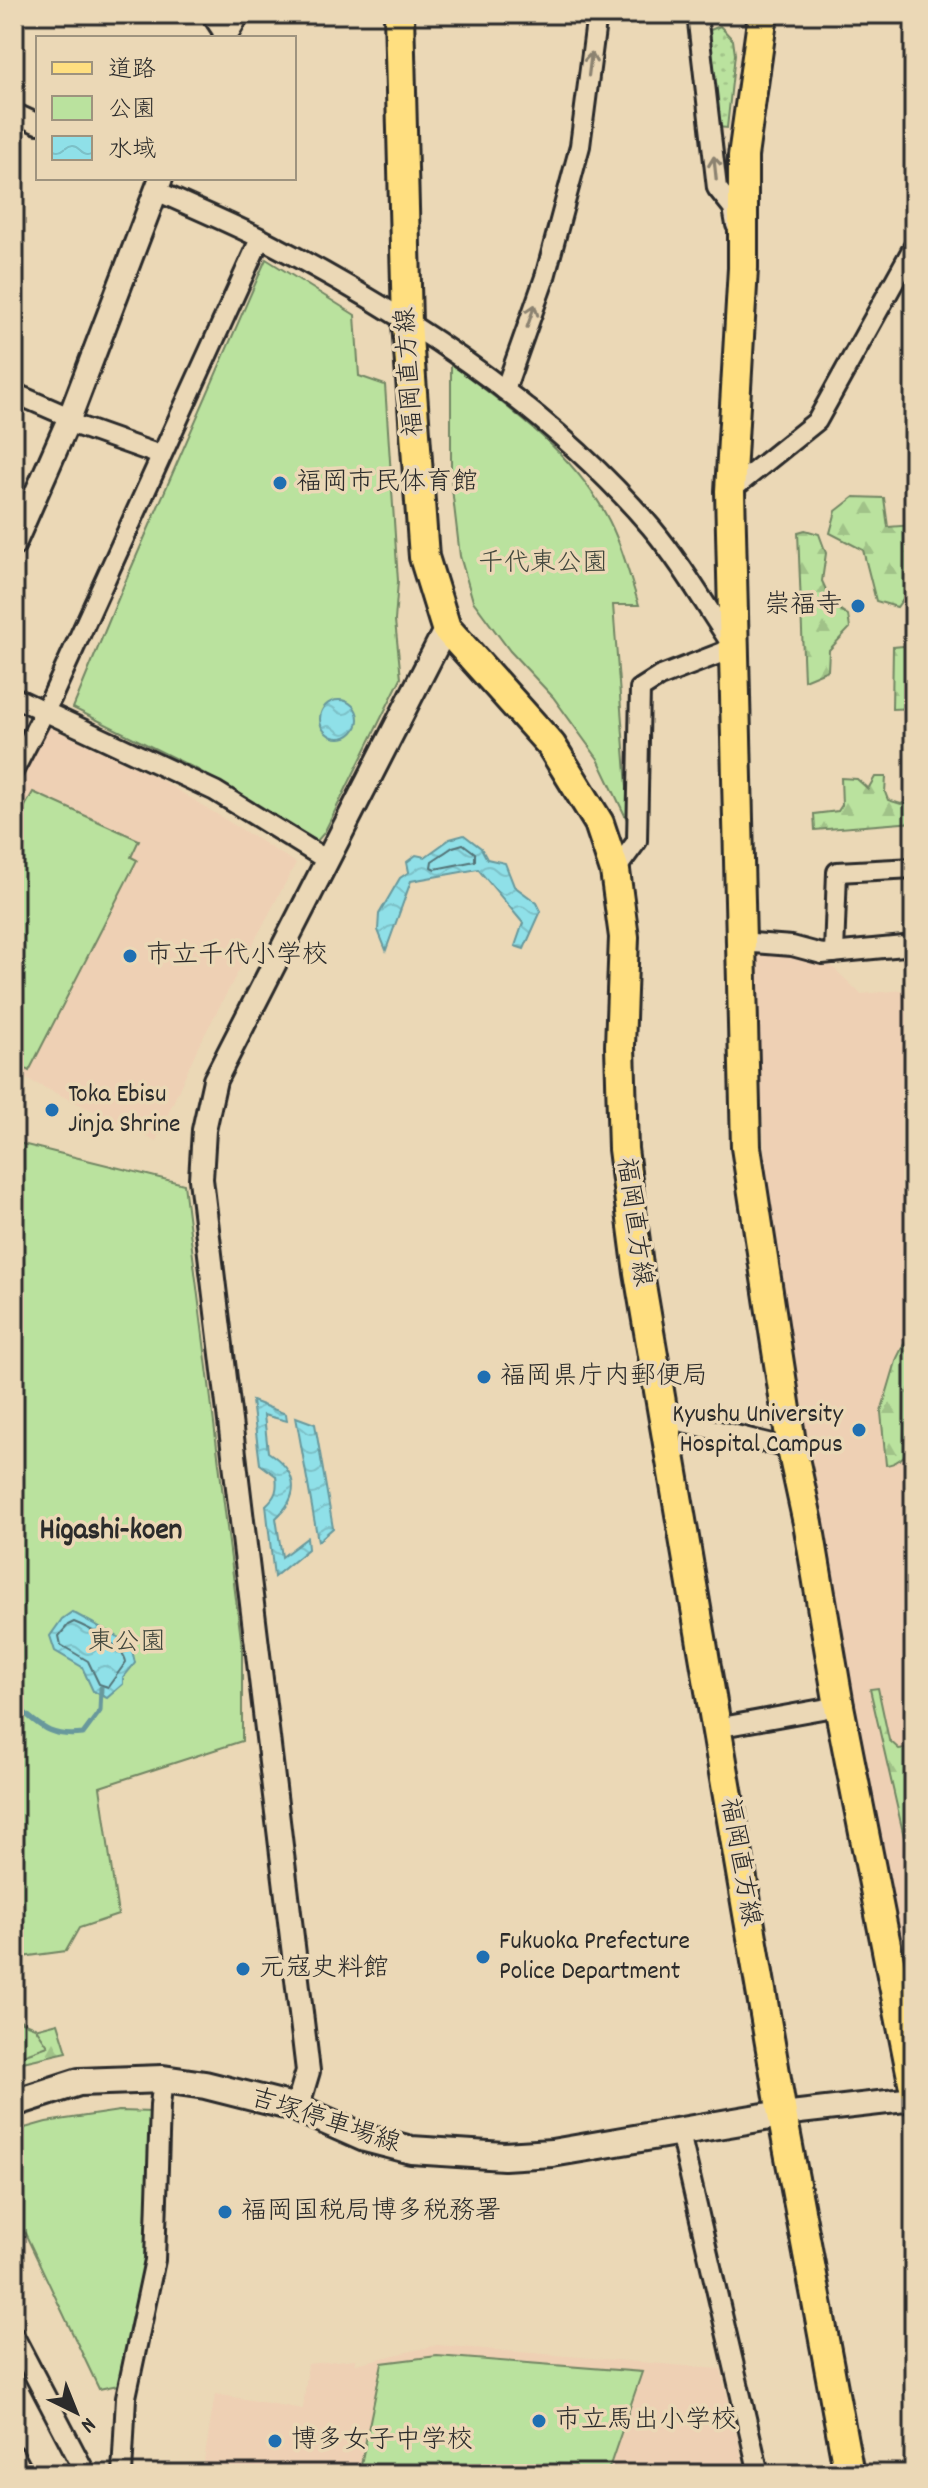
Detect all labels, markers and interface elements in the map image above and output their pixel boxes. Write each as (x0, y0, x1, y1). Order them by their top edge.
legend (36, 36, 296, 180)
one-way arrow (583, 51, 598, 78)
text: 道路 (108, 54, 156, 88)
text: 公園 (108, 94, 156, 128)
text: 水域 (108, 134, 156, 168)
one-way arrow (708, 155, 723, 182)
one-way arrow (524, 304, 539, 329)
street label: 福岡直方線 (388, 306, 434, 438)
place label: 福岡市民体育館 (296, 465, 478, 502)
marker: 福岡市民体育館 (271, 474, 289, 492)
park label: 千代東公園 (478, 546, 608, 583)
place label: 崇福寺 (764, 588, 842, 625)
marker: 崇福寺 (849, 597, 867, 615)
place label: 市立千代小学校 (146, 938, 328, 975)
marker: 市立千代小学校 (121, 947, 139, 965)
place label: Toka Ebisu Jinja Shrine (68, 1077, 180, 1144)
marker: Toka Ebisu Jinja Shrine (43, 1101, 61, 1119)
street label: 福岡直方線 (606, 1155, 660, 1289)
place label: 福岡県庁内郵便局 (500, 1359, 708, 1396)
marker: 福岡県庁内郵便局 (475, 1368, 493, 1386)
place label: Kyushu University Hospital Campus (672, 1397, 843, 1464)
marker: Kyushu University Hospital Campus (850, 1421, 868, 1439)
district label: Higashi-koen (40, 1511, 183, 1554)
park label: 東公園 (88, 1625, 166, 1662)
street label: 福岡直方線 (709, 1795, 769, 1929)
place label: Fukuoka Prefecture Police Department (499, 1924, 690, 1991)
marker: Fukuoka Prefecture Police Department (474, 1948, 492, 1966)
place label: 元寇史料館 (259, 1951, 389, 1988)
marker: 元寇史料館 (234, 1960, 252, 1978)
street label: 吉塚停車場線 (245, 2080, 405, 2164)
place label: 福岡国税局博多税務署 (241, 2194, 501, 2231)
marker: 福岡国税局博多税務署 (216, 2203, 234, 2221)
north arrow (36, 2372, 116, 2452)
place label: 市立馬出小学校 (555, 2403, 737, 2440)
text: N (73, 2409, 102, 2439)
marker: 市立馬出小学校 (530, 2412, 548, 2430)
place label: 博多女子中学校 (291, 2423, 473, 2460)
marker: 博多女子中学校 (266, 2432, 284, 2450)

